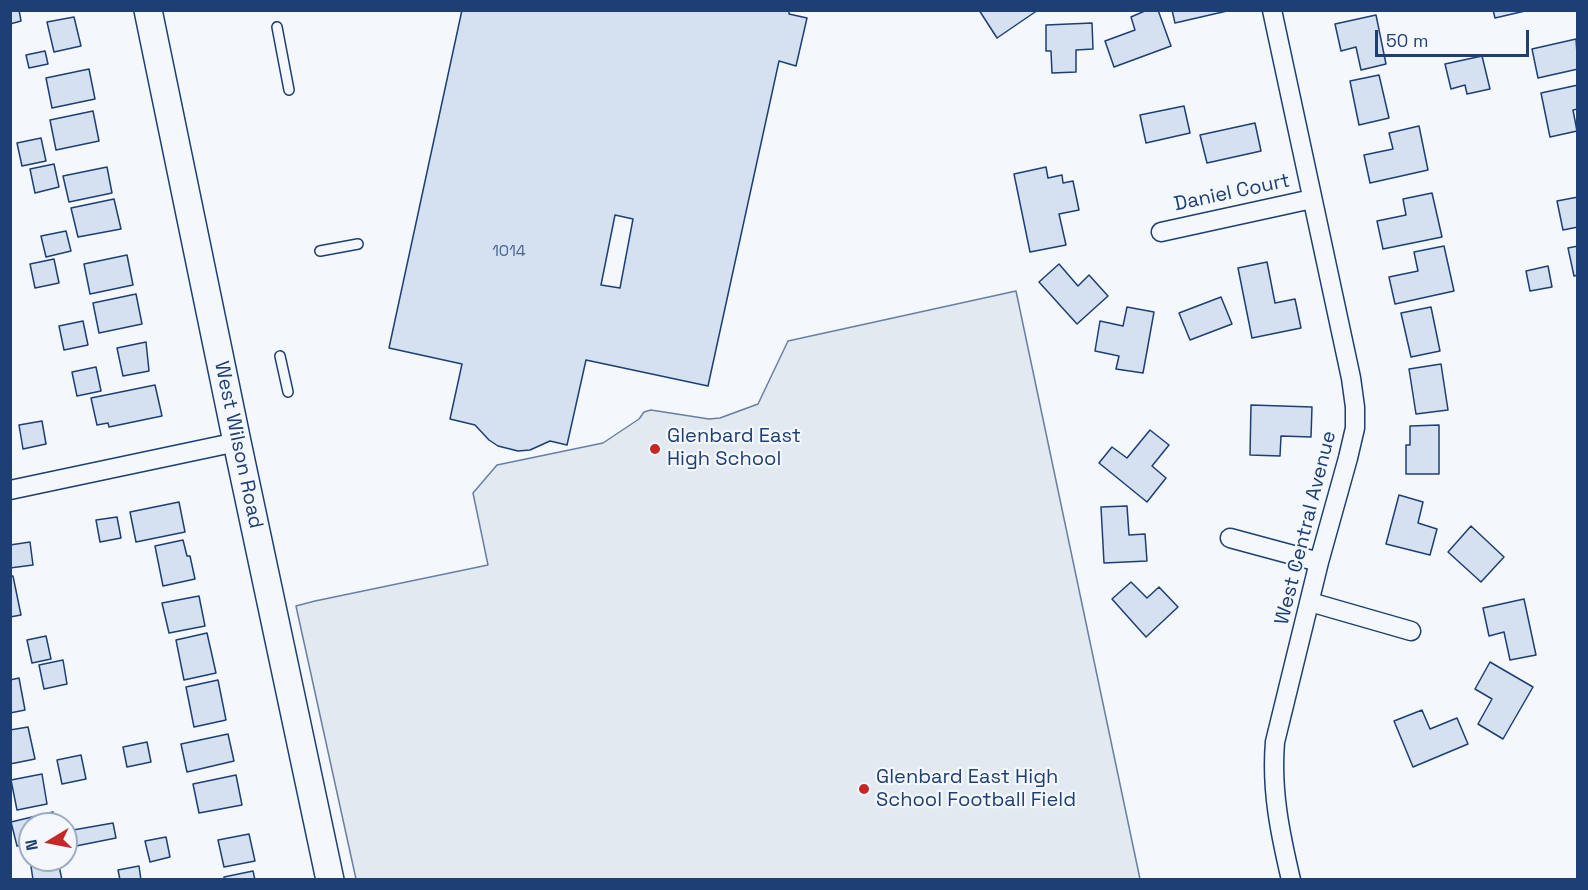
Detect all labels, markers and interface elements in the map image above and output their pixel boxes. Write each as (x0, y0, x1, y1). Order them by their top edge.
scale bar (1378, 18, 1532, 56)
text: 50 m (1386, 29, 1428, 52)
street label: Daniel Court (1172, 169, 1292, 217)
house number: 1014 (492, 242, 526, 262)
street label: West Wilson Road (209, 359, 267, 531)
place label: Glenbard East High School (667, 425, 801, 472)
street label: West Central Avenue (1270, 429, 1342, 627)
marker: Glenbard East High School (648, 442, 662, 456)
place label: Glenbard East High School Football Field (876, 766, 1076, 813)
marker: Glenbard East High School Football Field (857, 782, 871, 796)
north arrow (18, 812, 78, 872)
text: N (20, 838, 43, 852)

